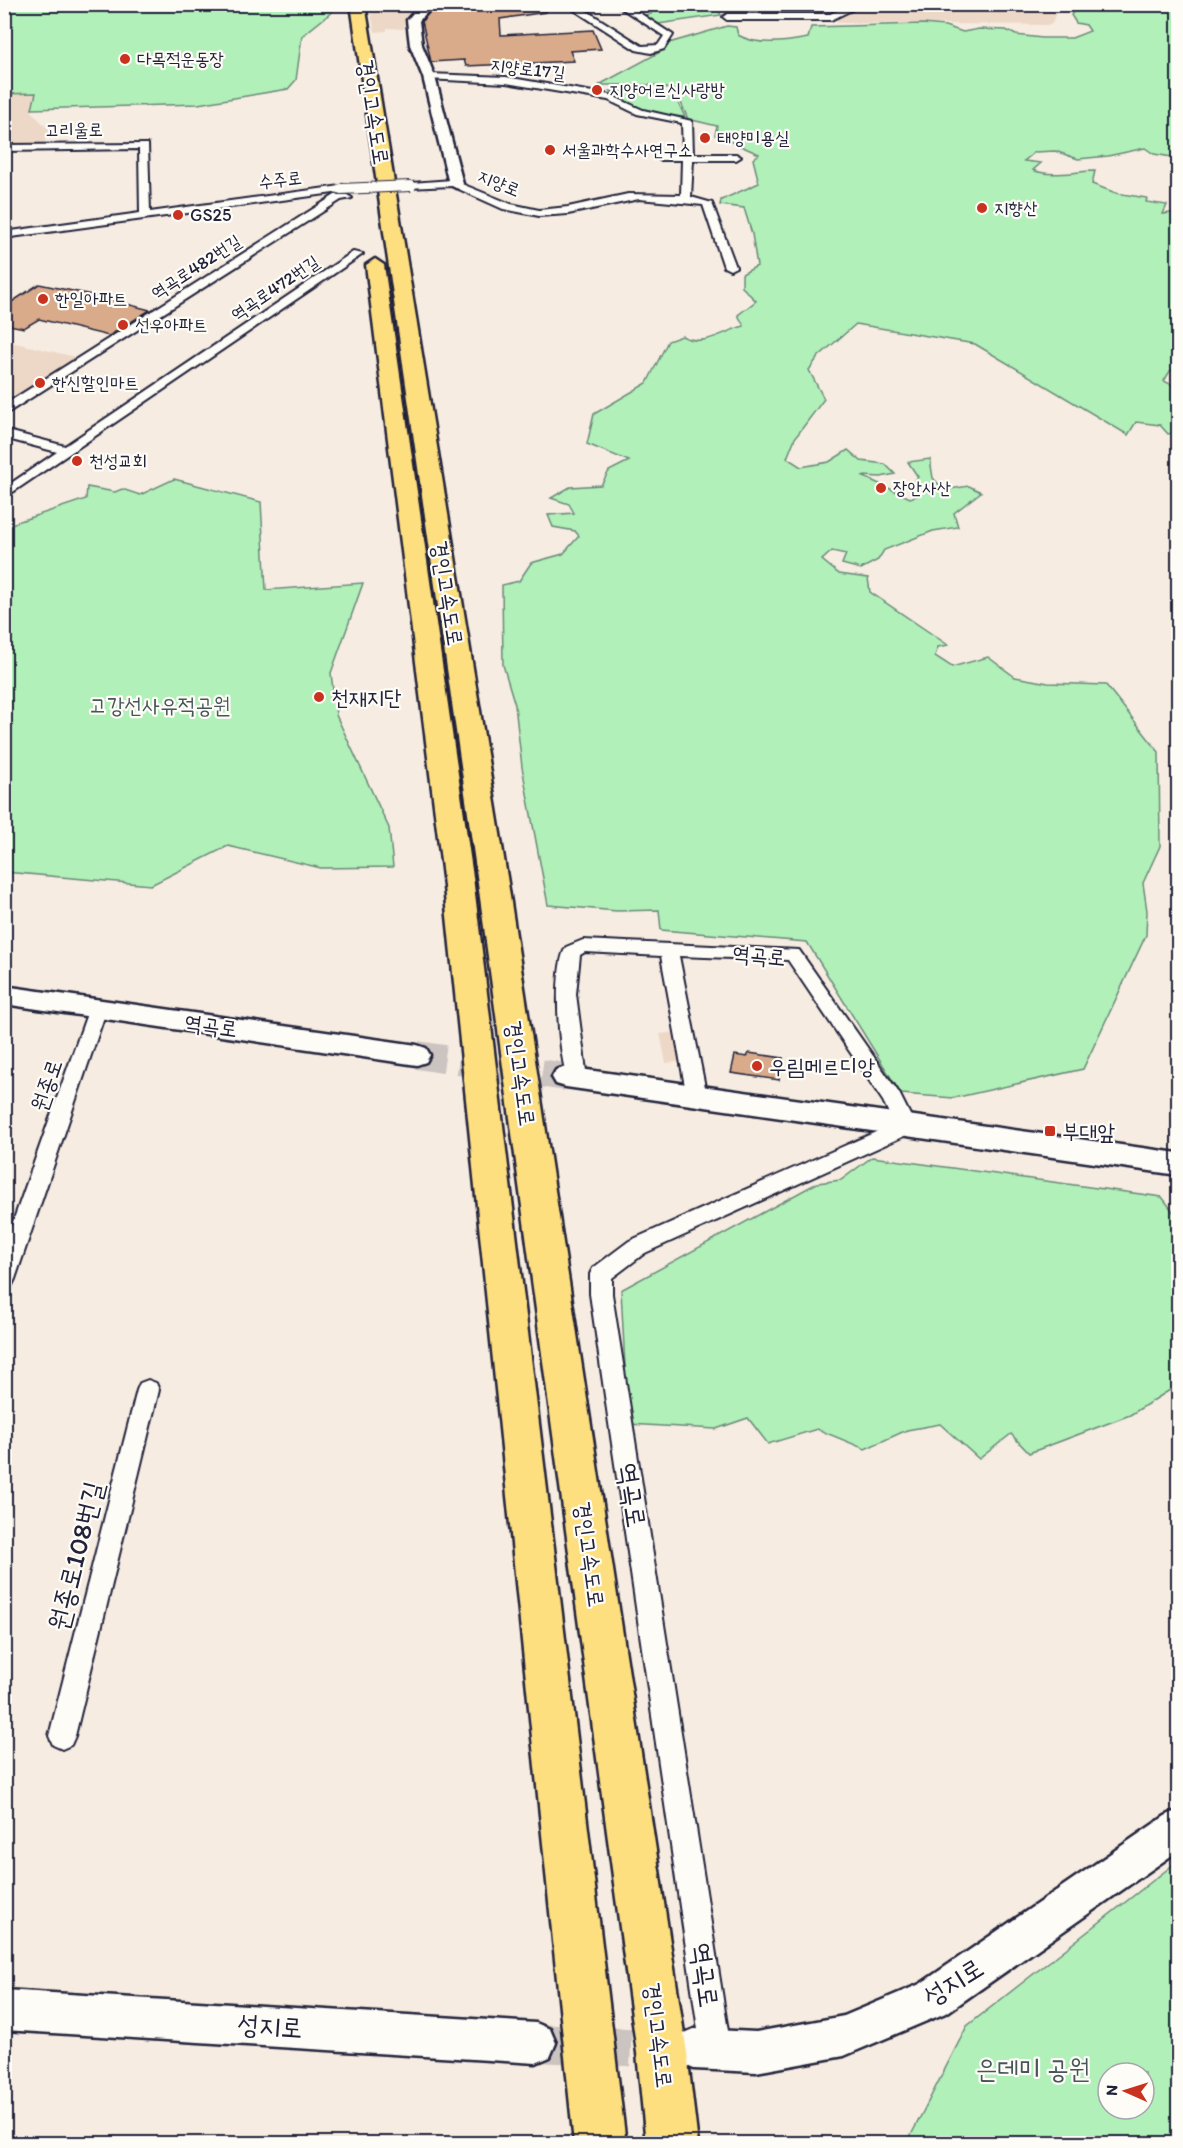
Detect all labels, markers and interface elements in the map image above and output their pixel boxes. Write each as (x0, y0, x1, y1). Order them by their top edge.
place label: 다목적운동장 (137, 48, 224, 70)
marker: 다목적운동장 (118, 52, 132, 66)
street label: 지양로17길 (489, 53, 567, 85)
street label: 경인고속도로 (352, 58, 395, 167)
place label: 지양어르신사랑방 (609, 79, 725, 101)
marker: 지양어르신사랑방 (590, 83, 604, 97)
street label: 고리울로 (45, 118, 103, 142)
place label: 태양미용실 (717, 127, 790, 149)
marker: 태양미용실 (698, 131, 712, 145)
place label: 서울과학수사연구소 (562, 139, 692, 161)
marker: 서울과학수사연구소 (543, 143, 557, 157)
street label: 지양로 (475, 165, 523, 201)
street label: 수주로 (257, 166, 303, 194)
place label: 지향산 (994, 197, 1038, 219)
marker: 지향산 (975, 201, 989, 215)
place label: GS25 (190, 204, 231, 226)
marker: GS25 (171, 208, 185, 222)
street label: 역곡로482번길 (147, 230, 245, 304)
street label: 역곡로472번길 (227, 250, 324, 326)
place label: 한일아파트 (55, 288, 127, 310)
marker: 한일아파트 (36, 292, 50, 306)
place label: 선우아파트 (135, 314, 207, 336)
marker: 선우아파트 (116, 318, 130, 332)
place label: 한신할인마트 (52, 372, 139, 394)
marker: 한신할인마트 (33, 376, 47, 390)
place label: 천성교회 (89, 450, 147, 472)
marker: 천성교회 (70, 454, 84, 468)
place label: 장안사산 (893, 477, 951, 499)
marker: 장안사산 (874, 481, 888, 495)
street label: 경인고속도로 (426, 539, 469, 648)
place label: 천재지단 (331, 684, 402, 711)
marker: 천재지단 (312, 690, 326, 704)
park label: 고강선사유적공원 (89, 692, 231, 719)
street label: 역곡로 (731, 940, 787, 971)
street label: 역곡로 (183, 1008, 239, 1043)
street label: 경인고속도로 (500, 1019, 541, 1128)
place label: 우림메르디앙 (769, 1053, 876, 1080)
street label: 원종로 (25, 1056, 68, 1115)
marker: 우림메르디앙 (750, 1059, 764, 1073)
place label: 부대앞 (1062, 1118, 1115, 1145)
marker: 부대앞 (1043, 1124, 1057, 1138)
street label: 역곡로 (611, 1460, 654, 1530)
street label: 원종로108번길 (41, 1478, 110, 1634)
street label: 경인고속도로 (569, 1500, 610, 1609)
street label: 역곡로 (685, 1940, 726, 2010)
street label: 성지로 (916, 1950, 989, 2013)
street label: 경인고속도로 (639, 1981, 678, 2089)
street label: 성지로 (236, 2007, 304, 2044)
park label: 은데미 공원 (976, 2052, 1090, 2085)
north arrow (1096, 2061, 1156, 2121)
text: N (1102, 2084, 1121, 2096)

